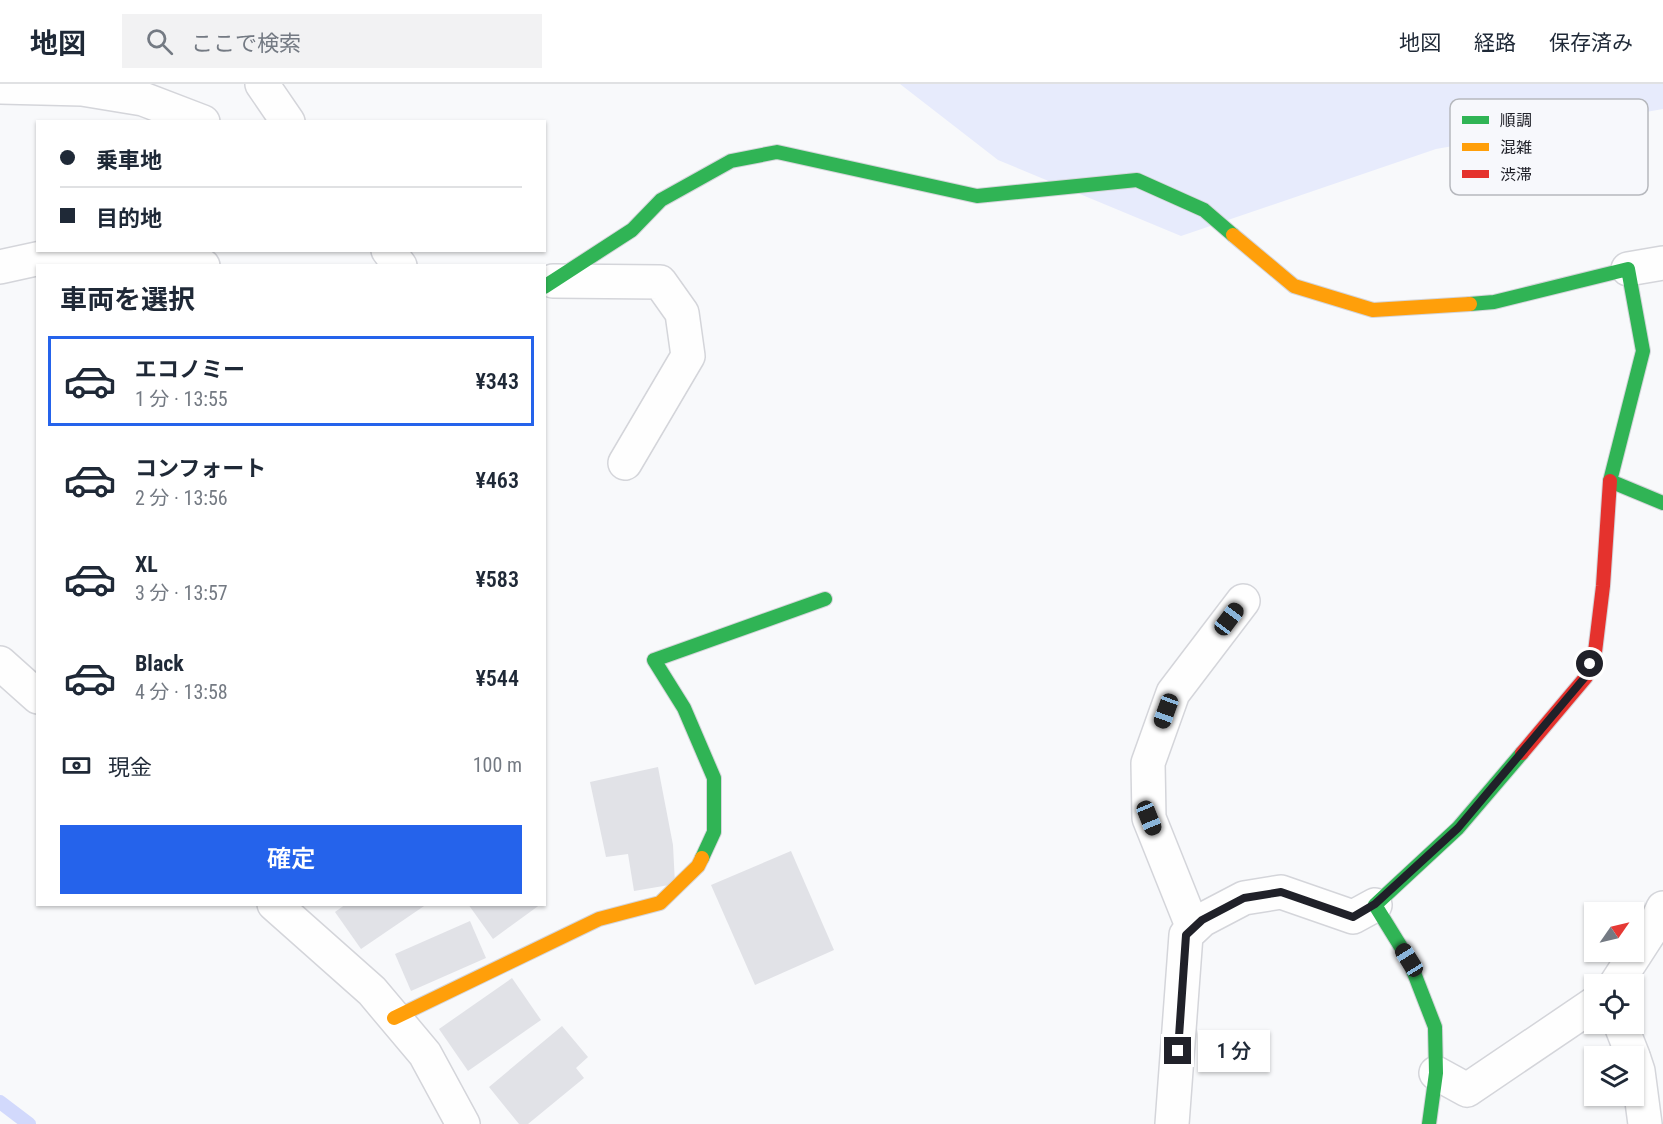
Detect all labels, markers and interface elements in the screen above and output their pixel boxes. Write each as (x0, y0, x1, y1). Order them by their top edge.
search box (122, 14, 542, 68)
icon: search (143, 25, 176, 58)
text: 地図 (30, 27, 86, 60)
text: ここで検索 (191, 31, 301, 56)
text: 地図 (1399, 31, 1441, 55)
text: 経路 (1474, 31, 1516, 55)
text: 保存済み (1549, 31, 1633, 55)
legend (1450, 99, 1648, 195)
text: 順調 (1500, 111, 1532, 130)
text: 混雑 (1500, 138, 1532, 157)
text: 乗車地 (96, 148, 162, 173)
text: 渋滞 (1500, 165, 1532, 184)
text: 目的地 (96, 206, 162, 231)
text: 車両を選択 (60, 284, 195, 316)
icon: car (63, 354, 117, 408)
text: エコノミー (135, 357, 245, 382)
text: ¥343 (475, 369, 519, 394)
text: 1 分 · 13:55 (135, 387, 228, 411)
icon: car (63, 453, 117, 507)
text: コンフォート (135, 456, 266, 481)
text: ¥463 (475, 468, 519, 493)
text: 2 分 · 13:56 (135, 486, 228, 510)
icon: car (63, 552, 117, 606)
text: XL (135, 552, 158, 577)
text: ¥583 (475, 567, 519, 592)
text: 3 分 · 13:57 (135, 581, 228, 605)
car (1211, 599, 1247, 639)
route start (1576, 650, 1603, 677)
icon: car (63, 651, 117, 705)
text: Black (135, 651, 184, 676)
text: ¥544 (475, 666, 519, 691)
text: 4 分 · 13:58 (135, 680, 228, 704)
car (1151, 691, 1181, 731)
icon: cash (60, 749, 93, 782)
text: 100 m (473, 753, 522, 777)
text: 現金 (108, 755, 152, 780)
car (1134, 798, 1164, 838)
button: 確定 (60, 825, 522, 894)
north arrow (1584, 902, 1644, 962)
map controls (1584, 902, 1644, 1106)
car (1392, 940, 1426, 980)
button: locate (1584, 974, 1644, 1034)
callout: 1 分 (1199, 1030, 1271, 1072)
route end (1164, 1037, 1191, 1064)
text: 1 分 (1217, 1039, 1251, 1063)
button: layers (1584, 1046, 1644, 1106)

